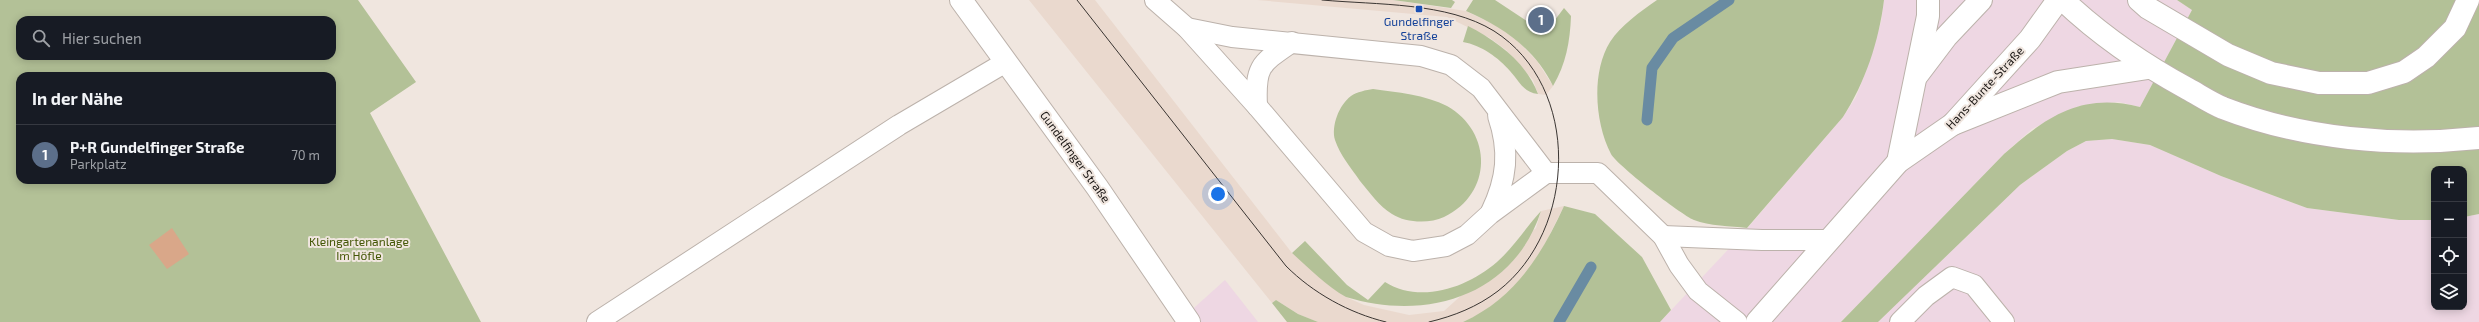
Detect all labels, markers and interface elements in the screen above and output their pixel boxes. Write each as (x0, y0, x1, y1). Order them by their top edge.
marker: Gundelfinger Straße (1414, 4, 1424, 14)
pin: 1 (1528, 5, 1554, 35)
place label: Gundelfinger Straße (1384, 14, 1454, 42)
search box (16, 16, 336, 60)
icon: search (30, 27, 52, 49)
text: Hier suchen (62, 29, 142, 47)
street label: Hans-Bunte-Straße (1942, 43, 2026, 131)
text: In der Nähe (32, 88, 123, 108)
street label: Gundelfinger Straße (1038, 108, 1114, 205)
text: P+R Gundelfinger Straße (70, 138, 244, 156)
text: 1 (42, 147, 48, 163)
text: 70 m (291, 147, 320, 163)
text: Parkplatz (70, 156, 127, 172)
map controls (2431, 166, 2467, 310)
button: + (2431, 166, 2467, 202)
your location (1208, 184, 1228, 204)
button: − (2431, 202, 2467, 238)
park label: Kleingartenanlage Im Höfle (309, 234, 409, 262)
button: locate (2431, 238, 2467, 274)
button: layers (2431, 274, 2467, 310)

